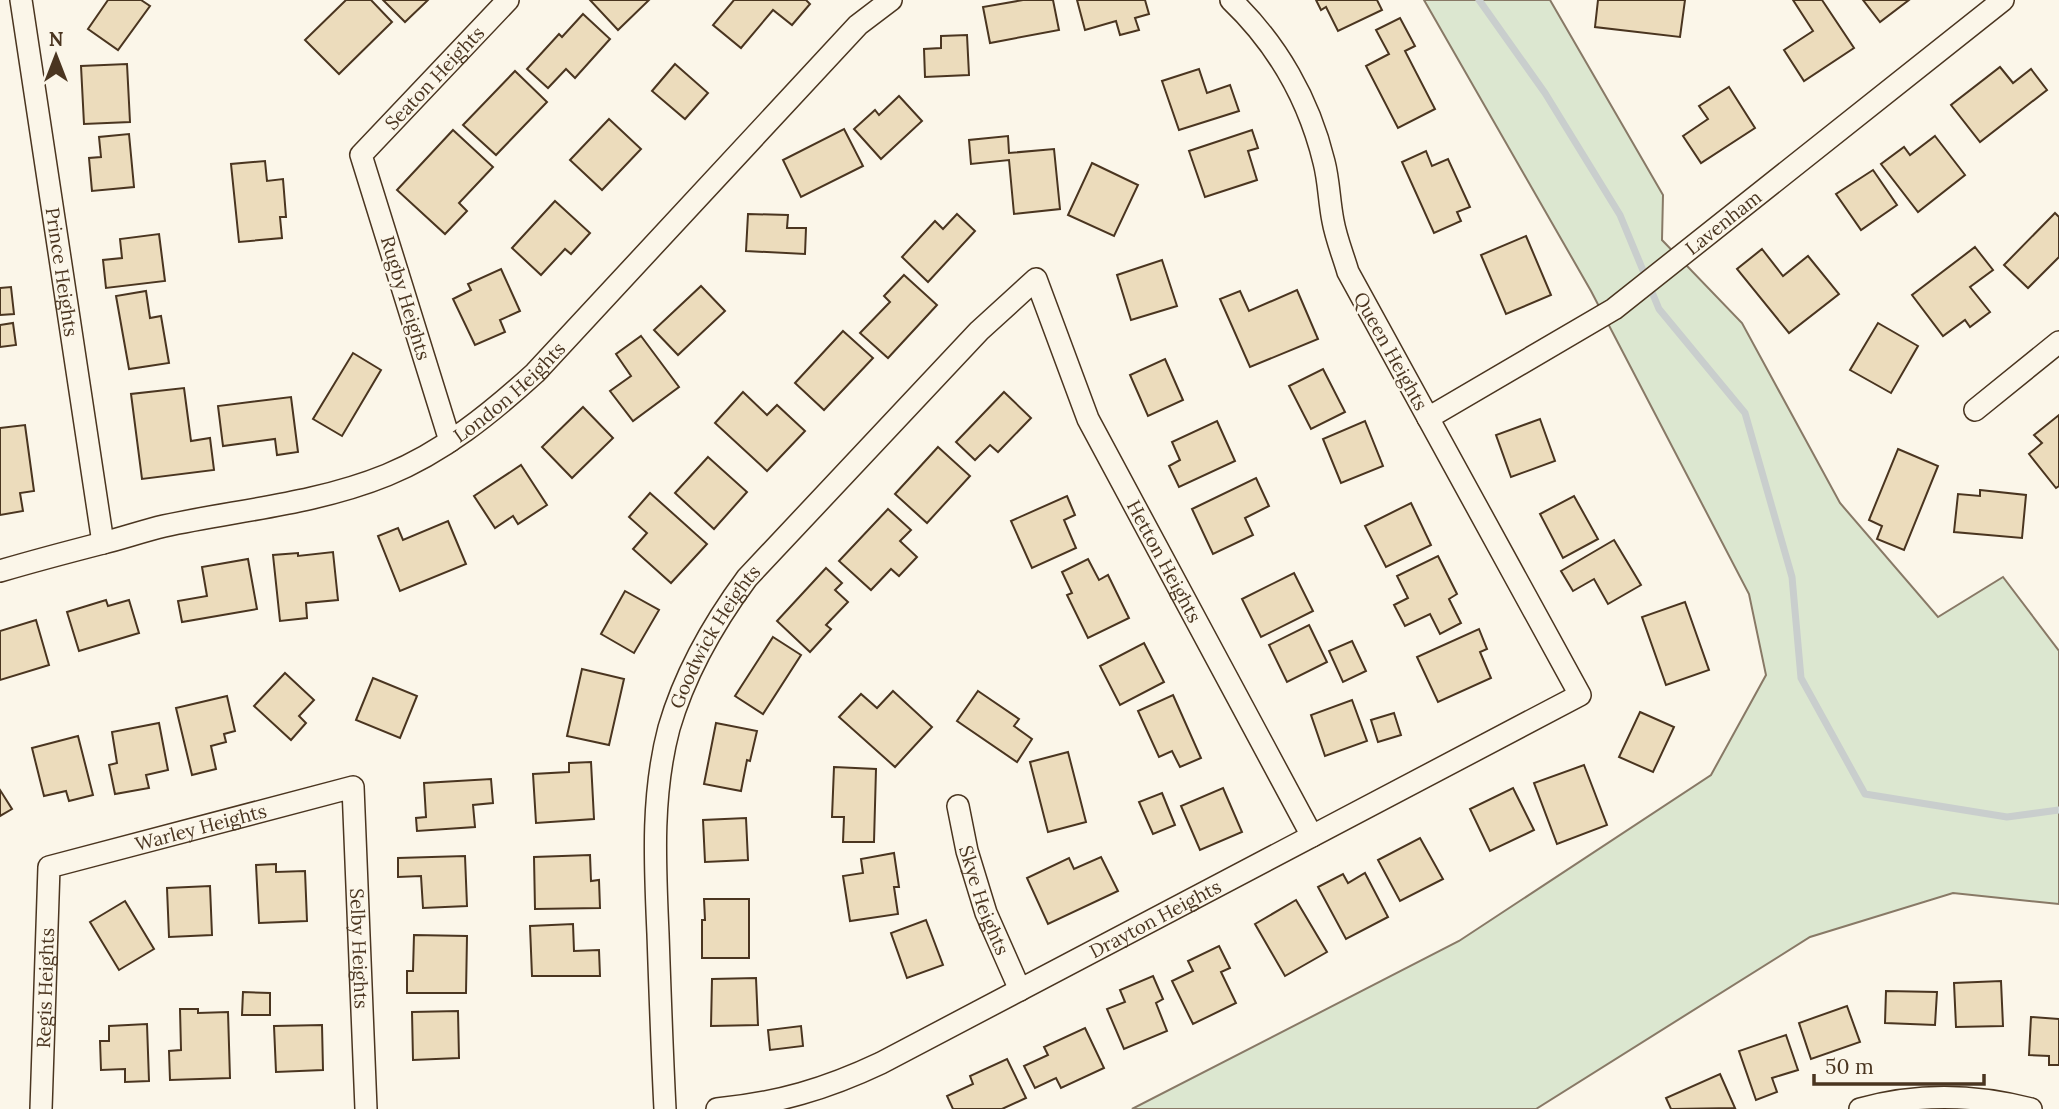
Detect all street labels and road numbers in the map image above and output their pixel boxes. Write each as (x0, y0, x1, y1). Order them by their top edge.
street label: Seaton Heights (379, 21, 489, 135)
street label: Lavenham (1680, 185, 1766, 260)
street label: Prince Heights (40, 206, 84, 338)
street label: Rugby Heights (376, 233, 436, 363)
street label: Queen Heights (1349, 288, 1434, 415)
street label: London Heights (449, 336, 570, 447)
street label: Hetton Heights (1122, 496, 1207, 627)
street label: Goodwick Heights (664, 559, 765, 712)
street label: Warley Heights (132, 798, 269, 856)
street label: Skye Heights (954, 843, 1015, 959)
street label: Drayton Heights (1085, 874, 1225, 963)
street label: Selby Heights (345, 888, 374, 1009)
street label: Regis Heights (31, 927, 59, 1049)

